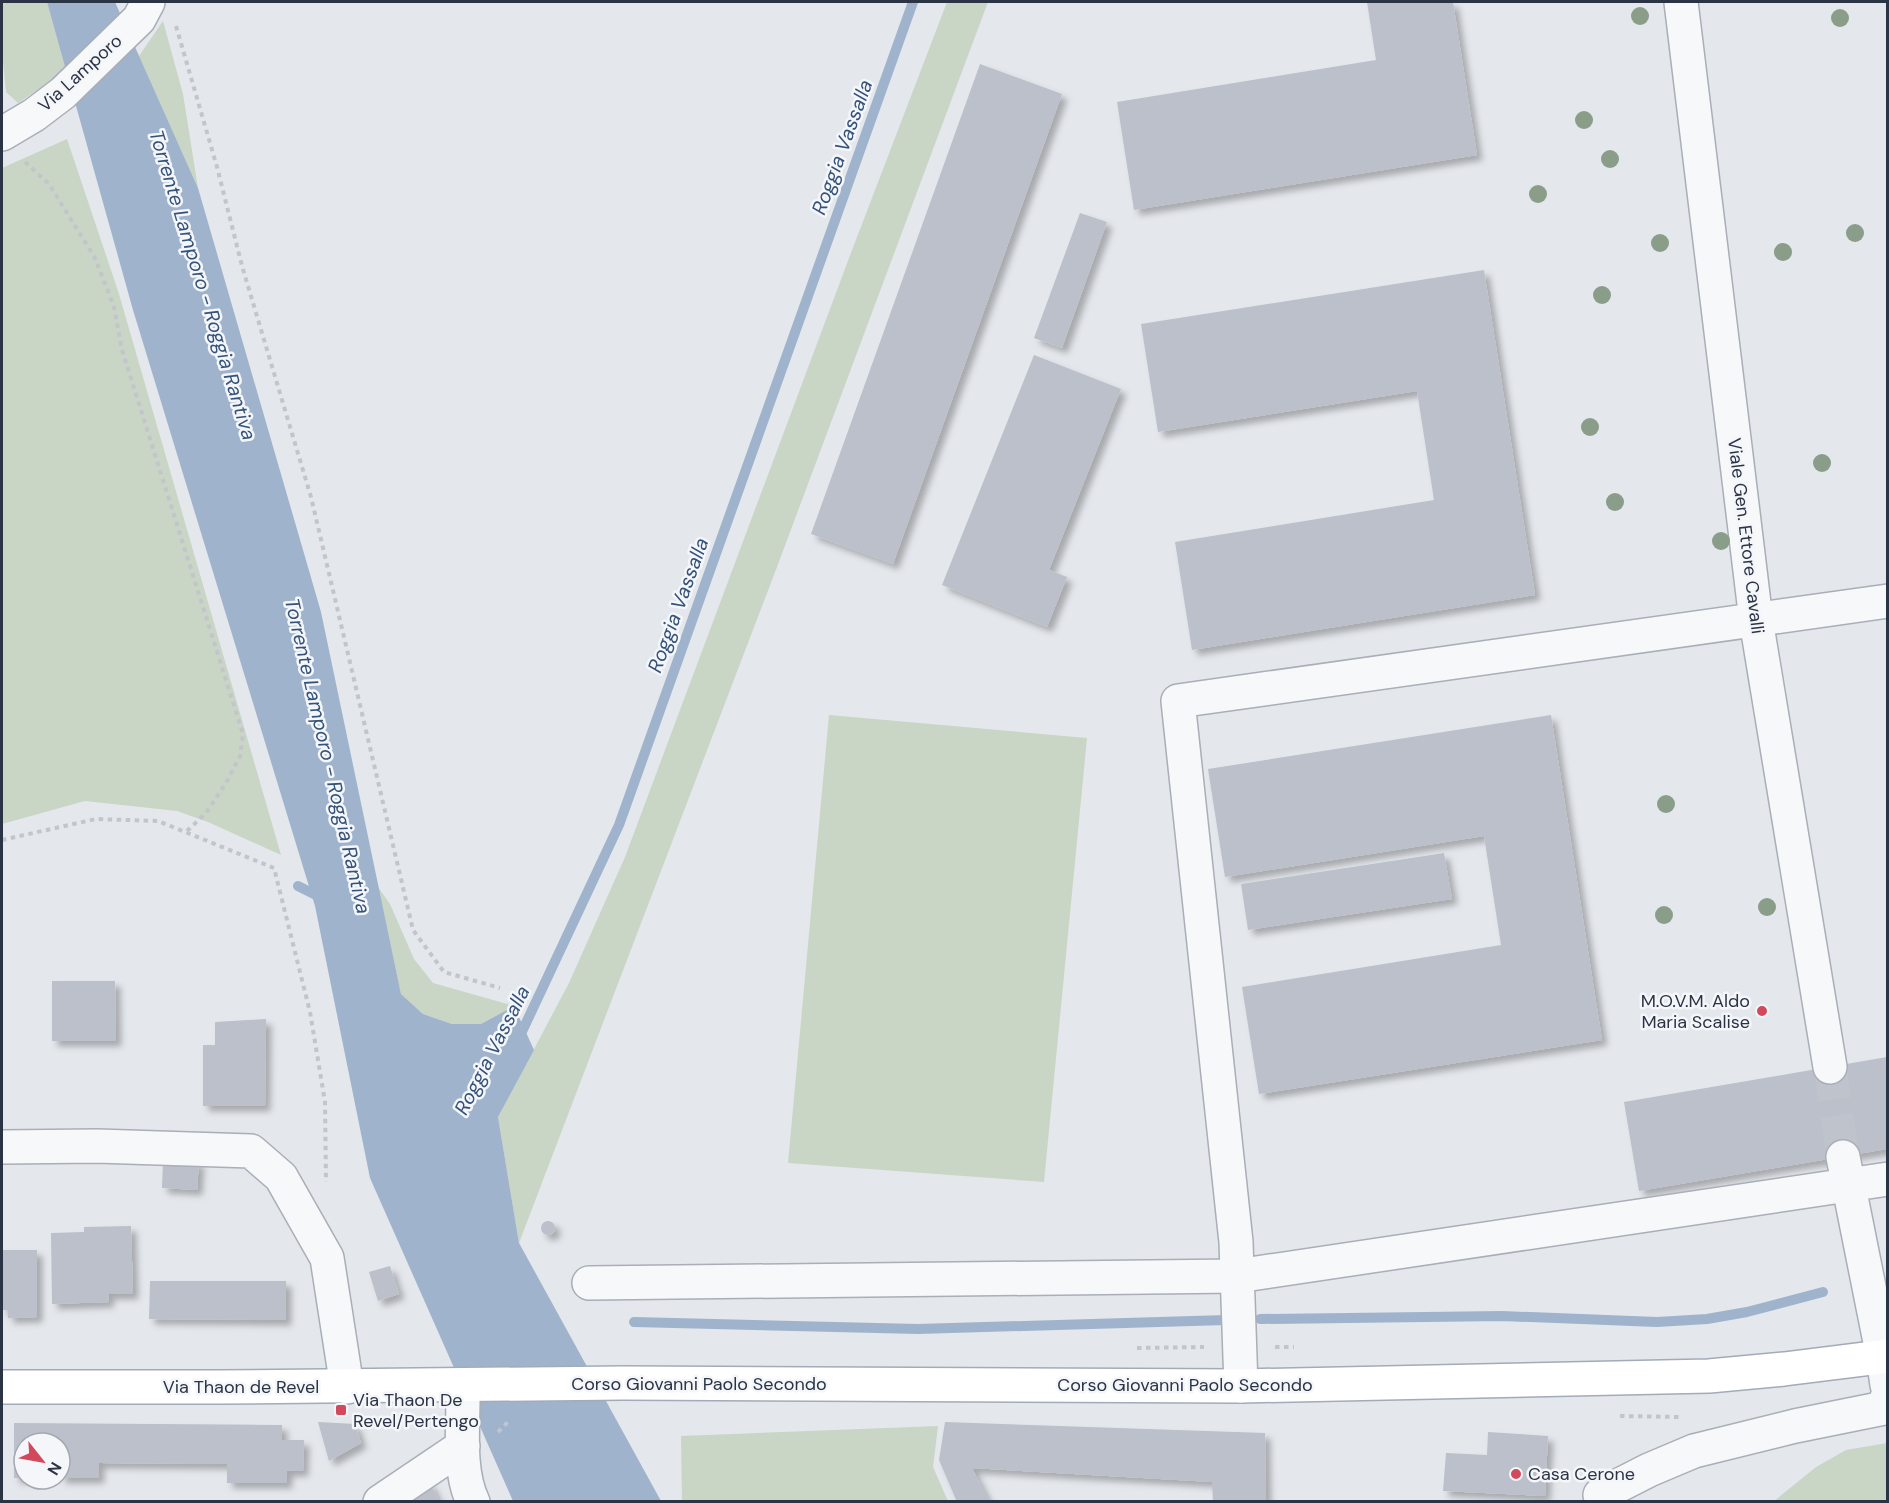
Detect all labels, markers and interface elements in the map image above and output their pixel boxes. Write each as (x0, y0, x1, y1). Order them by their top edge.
street label: Via Lamporo (33, 29, 127, 117)
water label: Roggia Vassalla (806, 76, 878, 218)
water label: Torrente Lamporo - Roggia Rantiva (143, 127, 263, 443)
street label: Viale Gen. Ettore Cavalli (1722, 437, 1770, 635)
water label: Roggia Vassalla (642, 534, 714, 676)
water label: Torrente Lamporo - Roggia Rantiva (279, 596, 377, 916)
water label: Roggia Vassalla (448, 981, 536, 1119)
place label: M.O.V.M. Aldo Maria Scalise (1641, 989, 1750, 1034)
marker: M.O.V.M. Aldo Maria Scalise (1755, 1004, 1769, 1018)
street label: Corso Giovanni Paolo Secondo (571, 1372, 827, 1396)
street label: Corso Giovanni Paolo Secondo (1057, 1373, 1313, 1397)
street label: Via Thaon de Revel (163, 1375, 319, 1399)
place label: Via Thaon De Revel/Pertengo (353, 1388, 479, 1433)
marker: Via Thaon De Revel/Pertengo (334, 1403, 348, 1417)
north arrow (12, 1431, 72, 1491)
text: N (42, 1458, 66, 1479)
place label: Casa Cerone (1528, 1462, 1635, 1486)
marker: Casa Cerone (1509, 1467, 1523, 1481)

